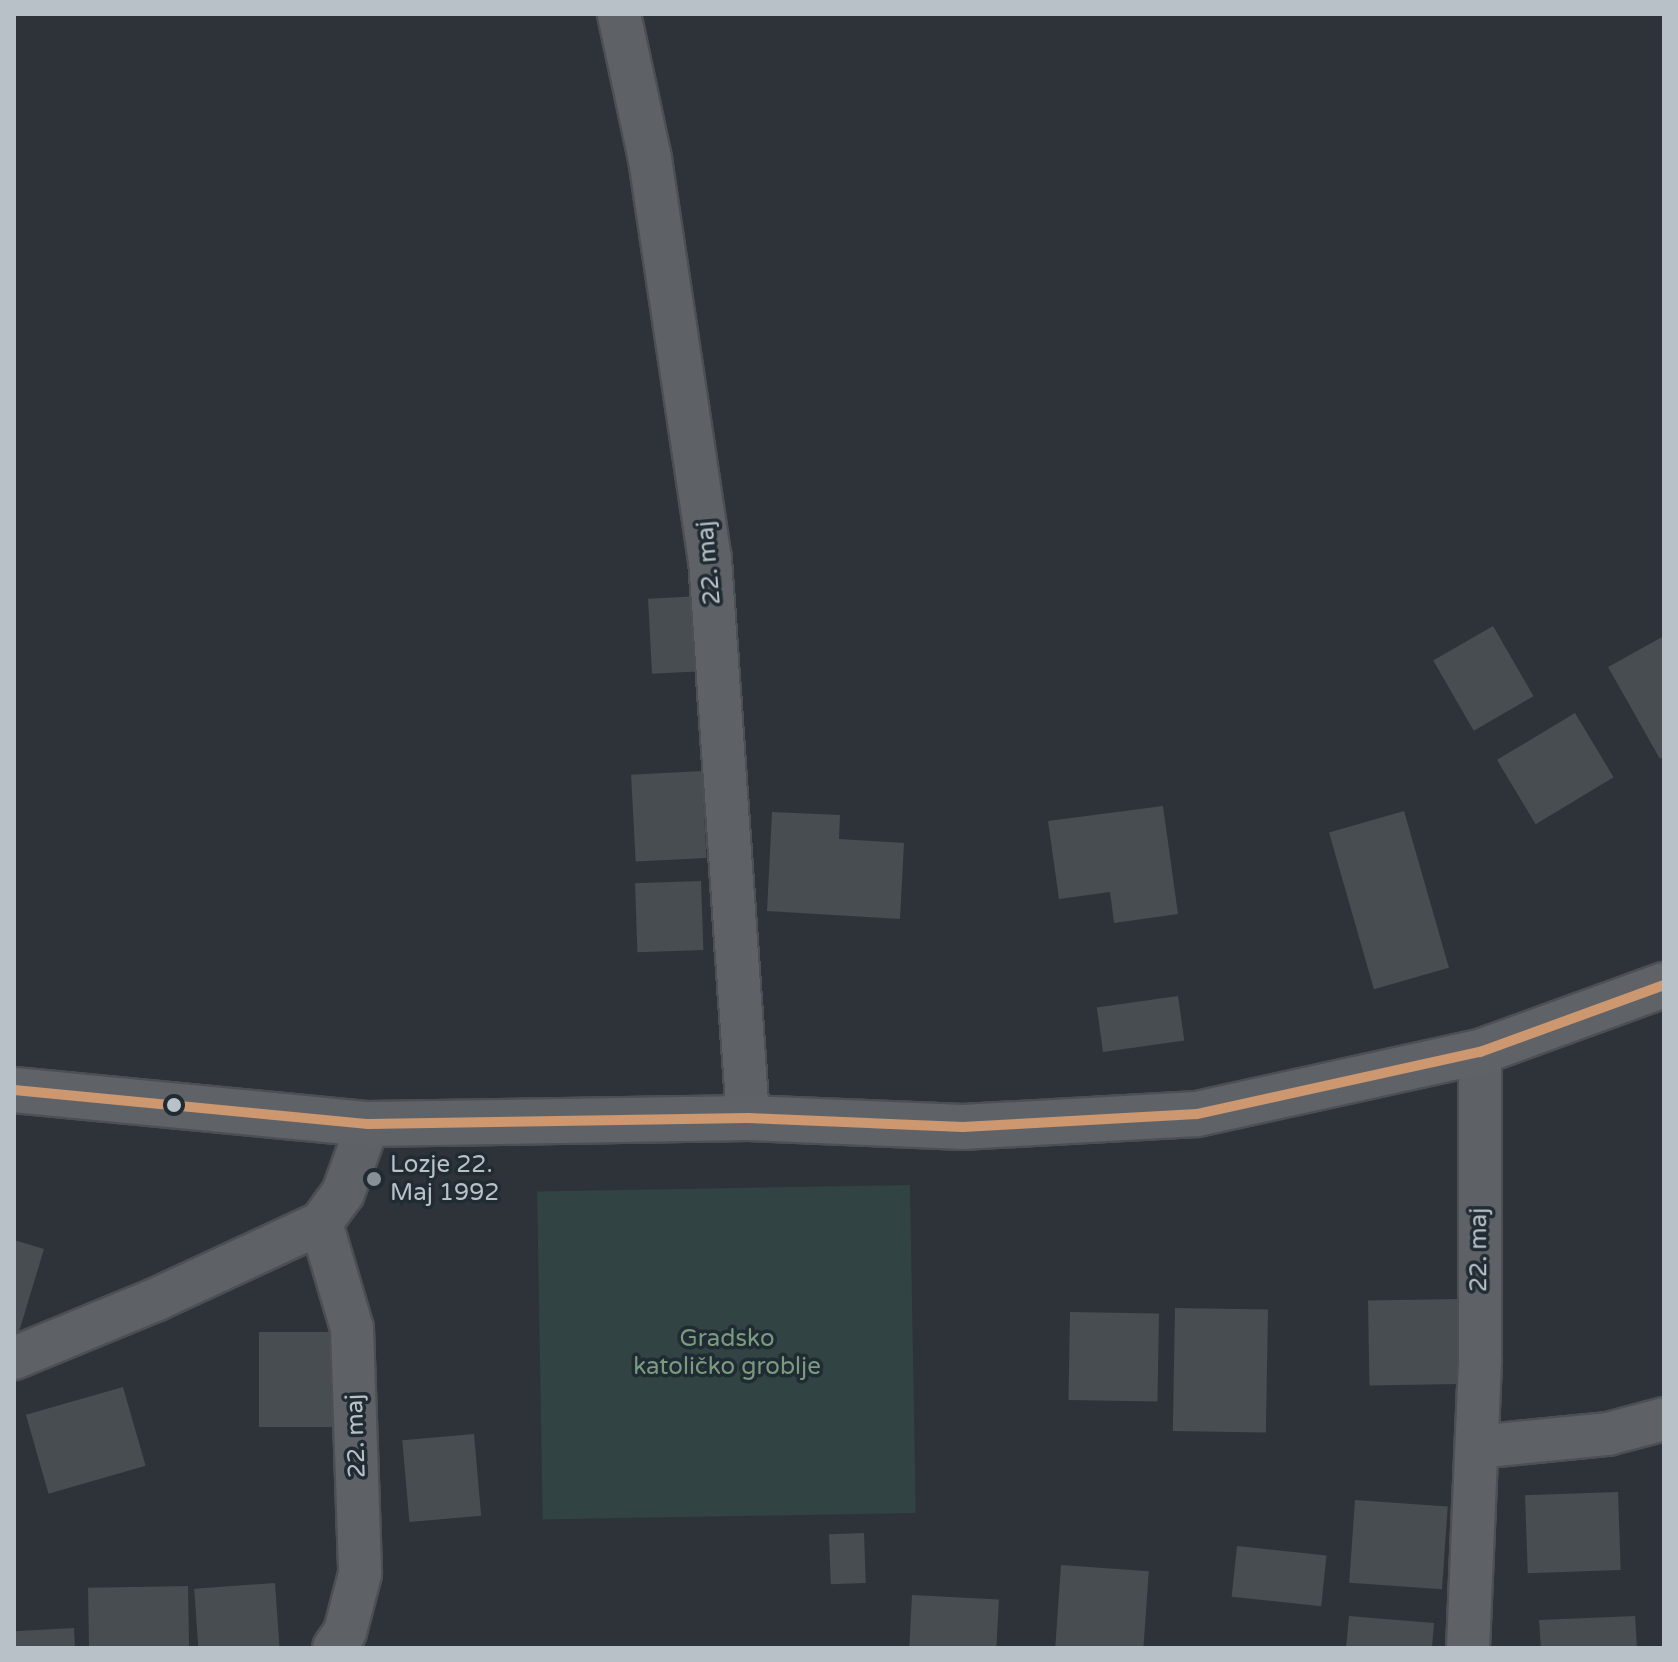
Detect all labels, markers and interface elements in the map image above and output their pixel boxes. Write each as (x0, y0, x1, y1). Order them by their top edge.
street label: 22. maj (691, 520, 727, 606)
unlabelled marker (166, 1097, 182, 1113)
place label: Lozje 22. Maj 1992 (390, 1151, 499, 1207)
marker: Lozje 22. Maj 1992 (365, 1170, 383, 1188)
street label: 22. maj (1465, 1208, 1493, 1292)
park label: Gradsko katoličko groblje (633, 1325, 821, 1381)
street label: 22. maj (340, 1393, 372, 1479)

